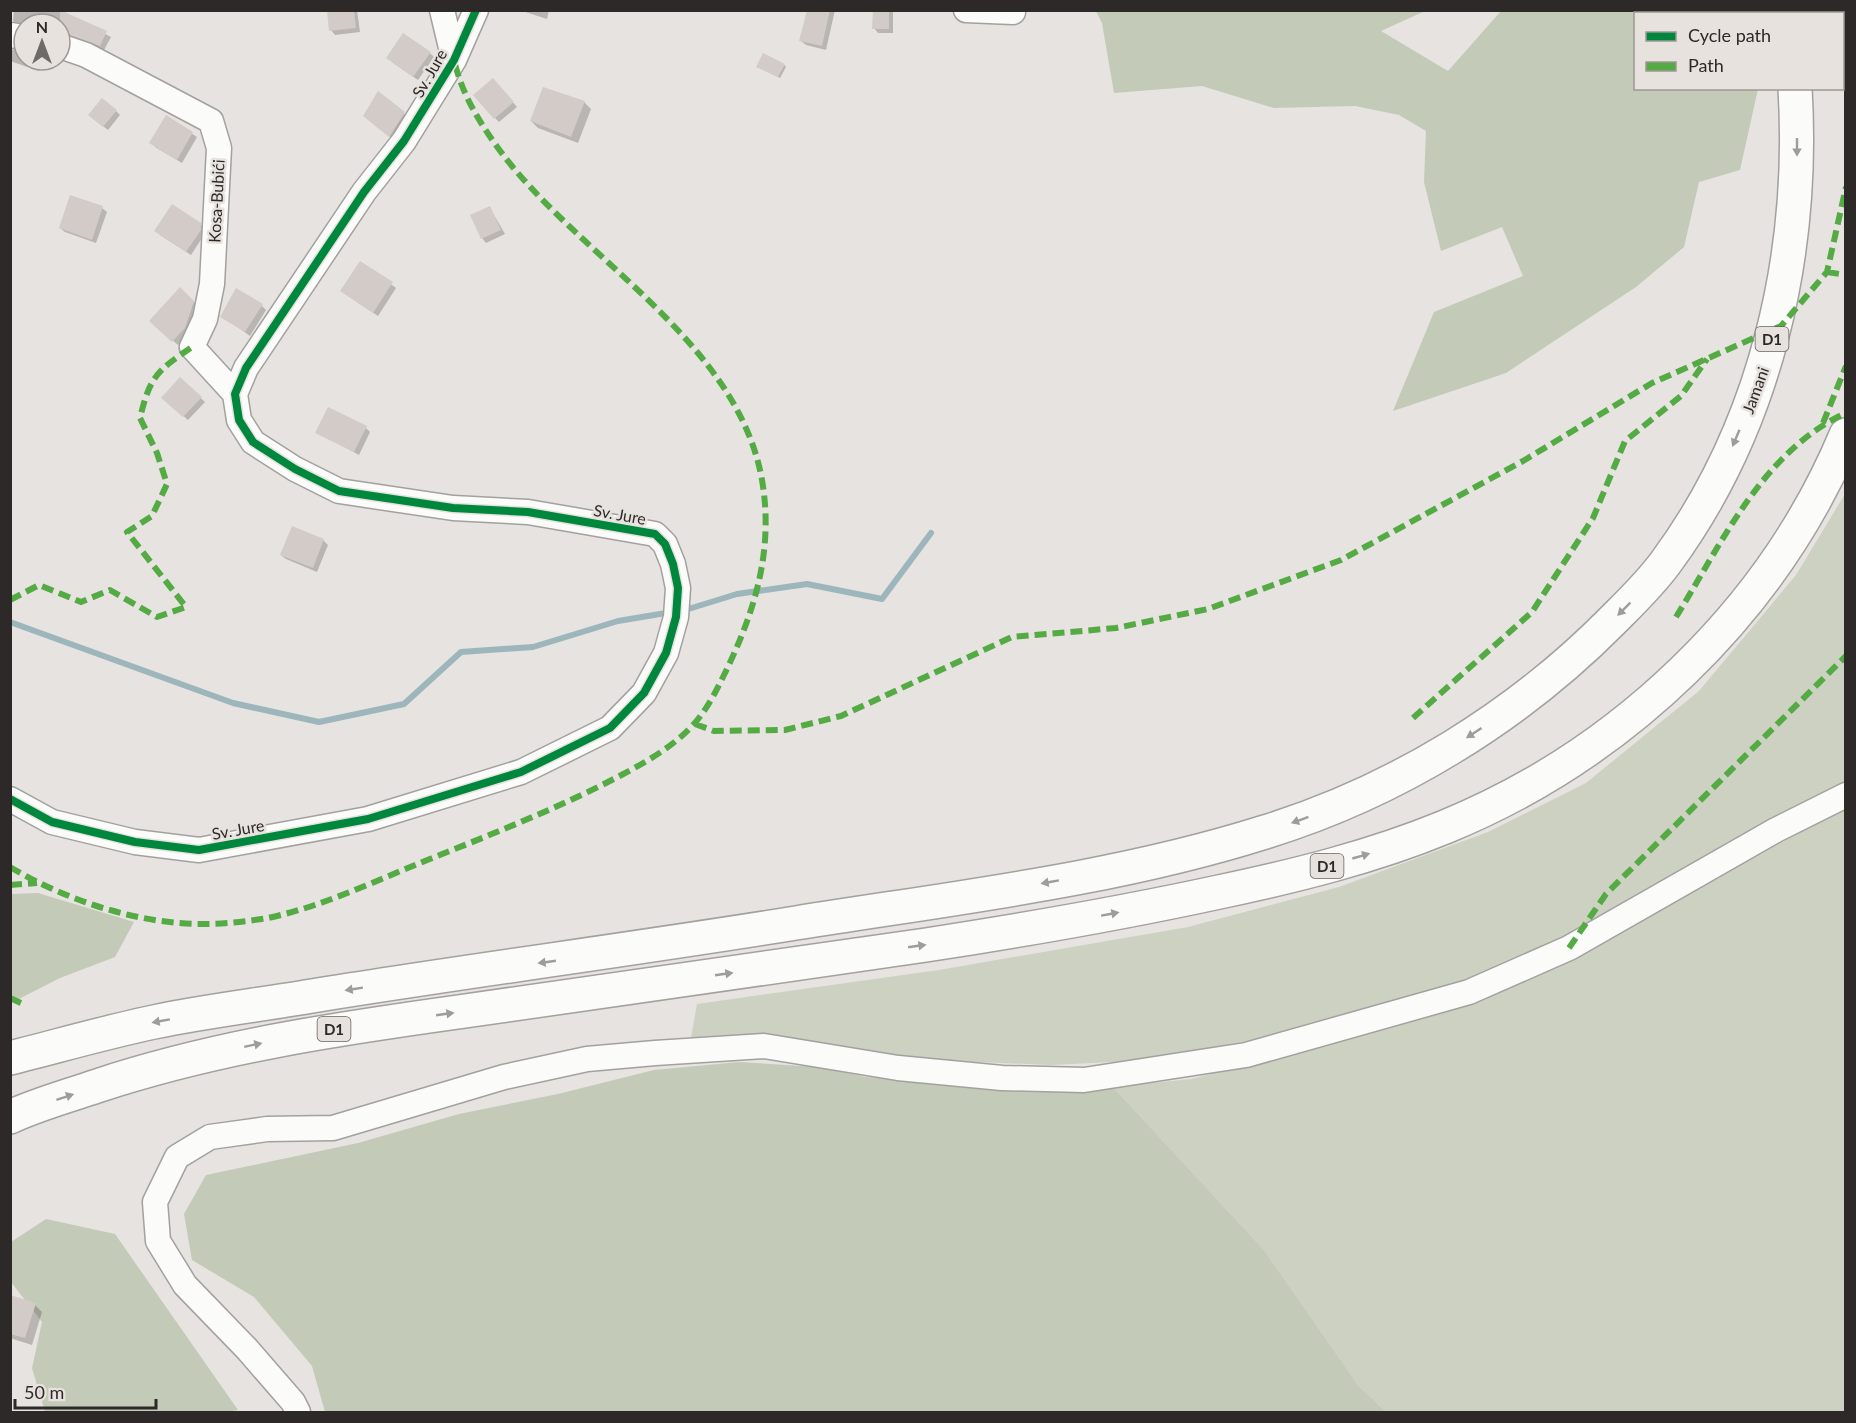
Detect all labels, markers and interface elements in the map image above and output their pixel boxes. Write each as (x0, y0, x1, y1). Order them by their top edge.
north arrow (12, 12, 72, 72)
legend (1634, 12, 1844, 90)
text: N (36, 17, 48, 36)
text: Cycle path (1688, 24, 1771, 46)
street label: Sv. Jure (408, 45, 450, 101)
text: Path (1688, 54, 1724, 76)
one-way arrow (1792, 137, 1802, 156)
street label: Kosa-Bubići (204, 159, 228, 243)
road number: D1 (1756, 327, 1788, 351)
street label: Jamani (1738, 364, 1772, 416)
one-way arrow (1731, 430, 1741, 448)
street label: Sv. Jure (592, 500, 648, 528)
one-way arrow (1617, 602, 1631, 616)
one-way arrow (1466, 727, 1482, 738)
street label: Sv. Jure (210, 815, 266, 843)
one-way arrow (1291, 815, 1309, 825)
one-way arrow (1352, 851, 1370, 860)
road number: D1 (1310, 854, 1344, 878)
one-way arrow (1040, 877, 1059, 886)
one-way arrow (1100, 909, 1119, 918)
one-way arrow (908, 941, 927, 950)
one-way arrow (537, 957, 556, 967)
one-way arrow (715, 970, 734, 979)
one-way arrow (344, 985, 363, 994)
one-way arrow (436, 1009, 455, 1018)
one-way arrow (152, 1016, 171, 1025)
road number: D1 (318, 1017, 350, 1041)
one-way arrow (244, 1040, 262, 1050)
one-way arrow (56, 1092, 74, 1101)
scale bar (15, 1372, 156, 1410)
text: 50 m (24, 1381, 64, 1403)

